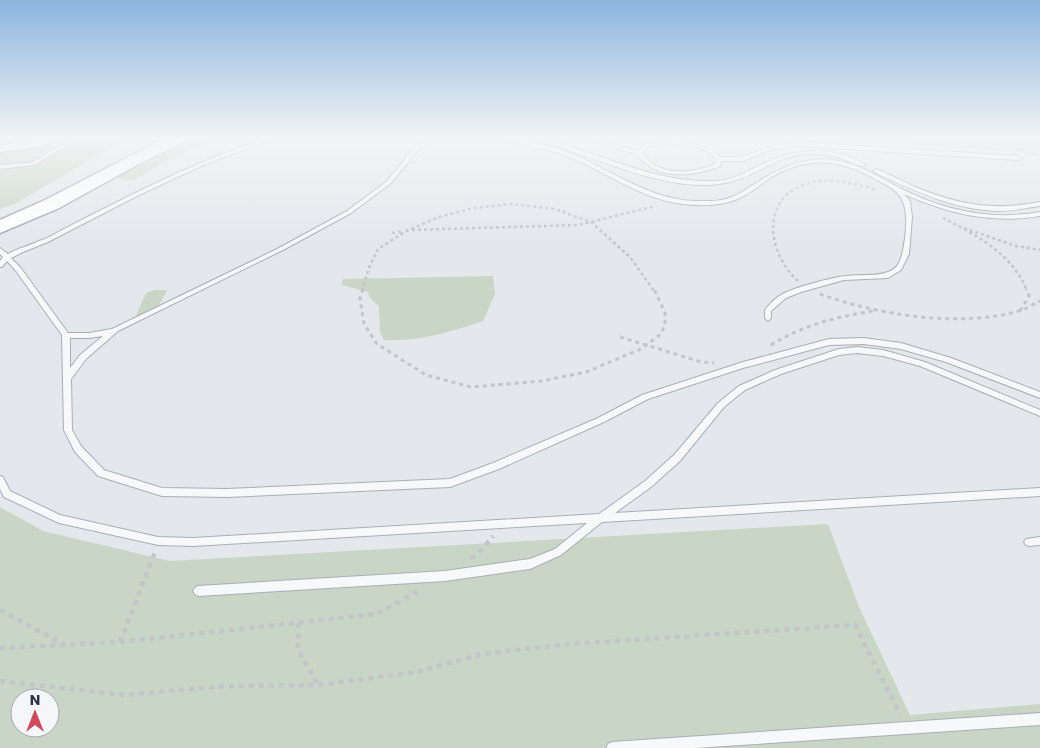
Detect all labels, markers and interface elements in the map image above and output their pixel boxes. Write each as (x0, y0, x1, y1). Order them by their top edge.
north arrow (10, 688, 60, 738)
text: N (30, 690, 40, 710)

